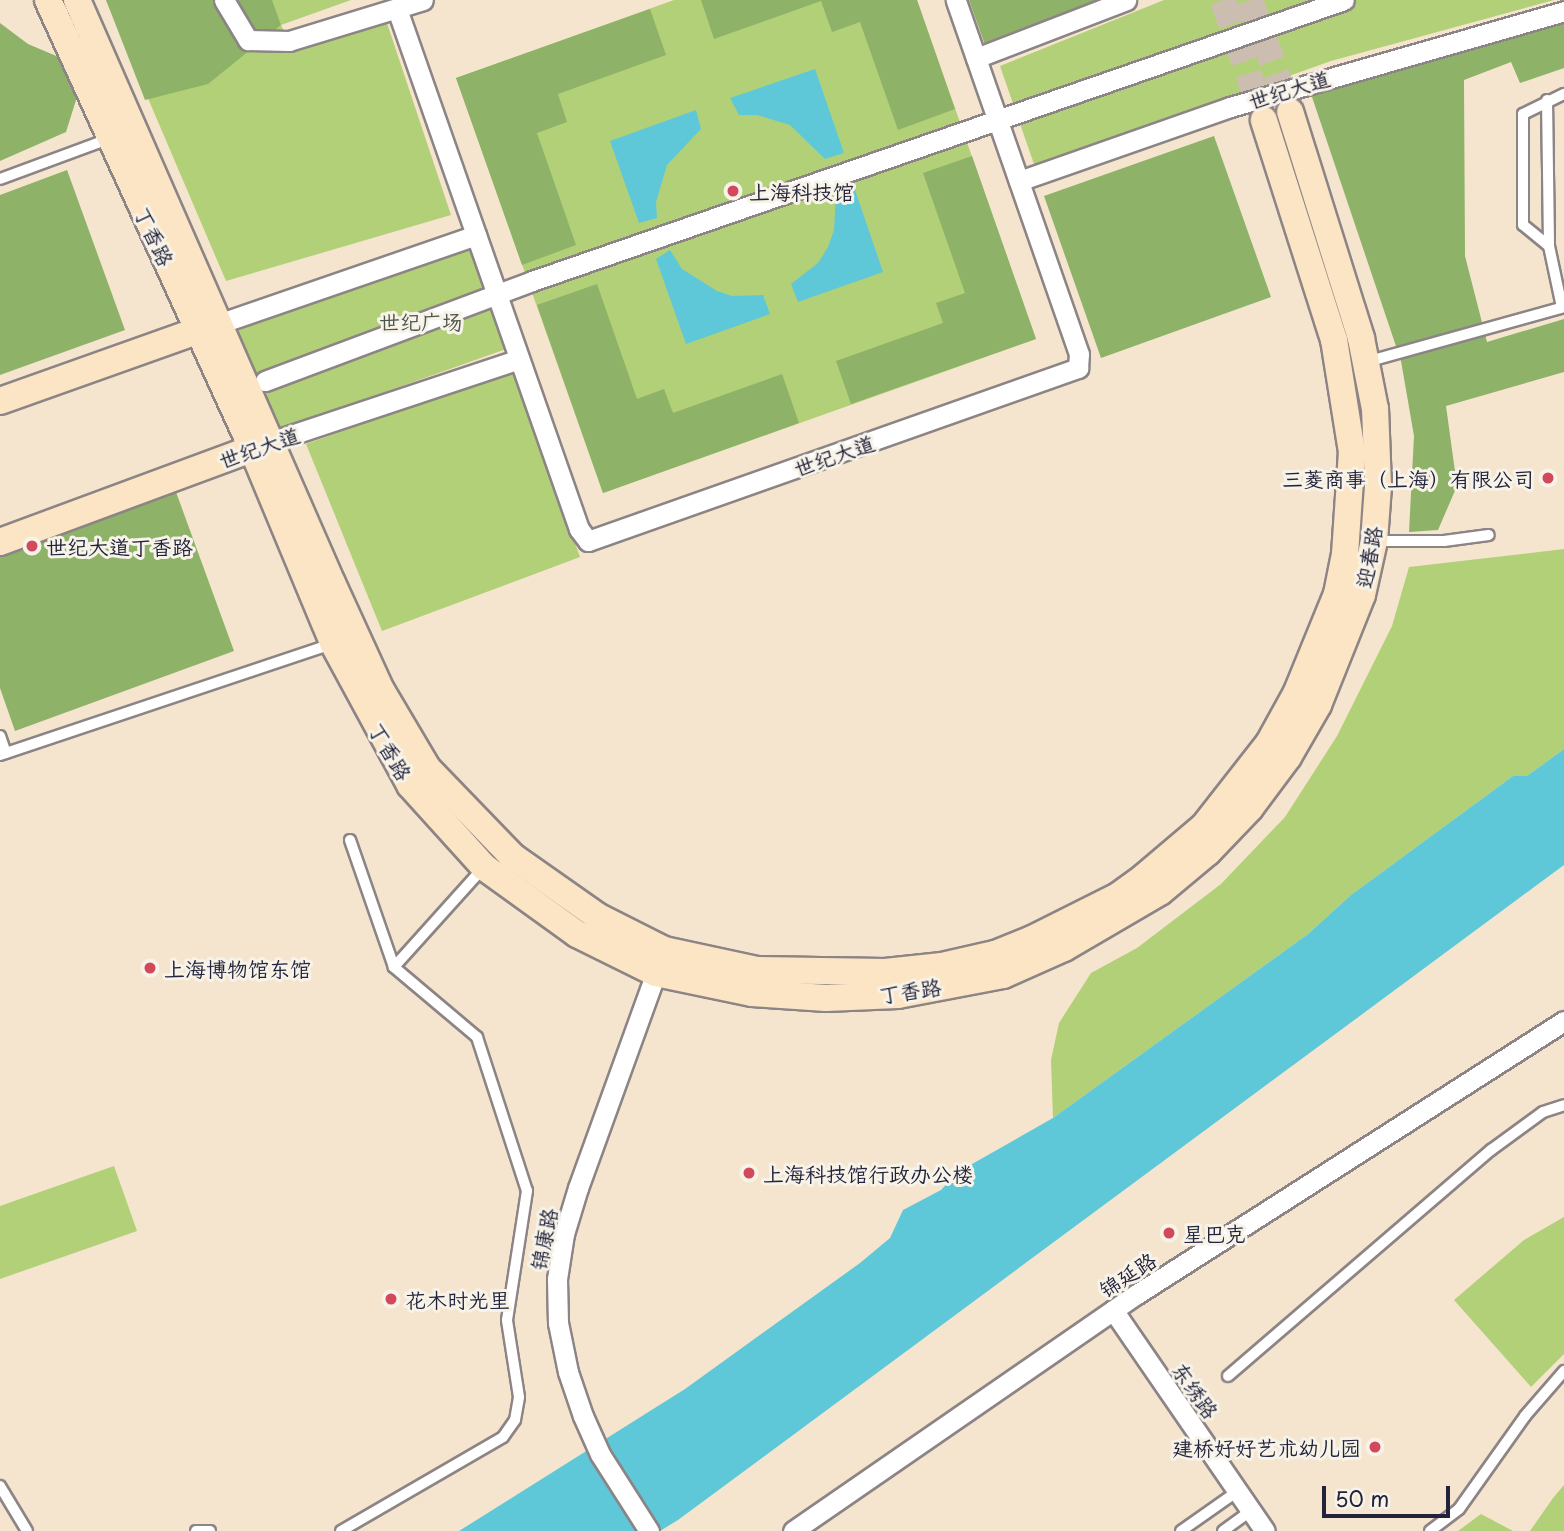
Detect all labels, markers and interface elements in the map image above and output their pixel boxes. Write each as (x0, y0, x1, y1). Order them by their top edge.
street label: 世纪大道 (1245, 65, 1333, 113)
place label: 上海科技馆 (749, 178, 854, 204)
marker: 上海科技馆 (723, 181, 743, 201)
street label: 丁香路 (130, 202, 180, 270)
park label: 世纪广场 (379, 308, 463, 334)
street label: 世纪大道 (215, 421, 303, 473)
street label: 世纪大道 (790, 429, 878, 481)
place label: 三菱商事（上海）有限公司 (1282, 465, 1534, 491)
marker: 三菱商事（上海）有限公司 (1540, 470, 1556, 486)
street label: 迎春路 (1350, 524, 1386, 590)
place label: 世纪大道丁香路 (46, 533, 193, 559)
marker: 世纪大道丁香路 (24, 538, 40, 554)
street label: 丁香路 (364, 717, 418, 785)
place label: 上海博物馆东馆 (164, 955, 311, 981)
marker: 上海博物馆东馆 (142, 960, 158, 976)
street label: 丁香路 (877, 973, 943, 1007)
place label: 上海科技馆行政办公楼 (763, 1160, 973, 1186)
marker: 上海科技馆行政办公楼 (741, 1165, 757, 1181)
street label: 锦康路 (525, 1206, 561, 1272)
place label: 星巴克 (1183, 1220, 1246, 1246)
marker: 星巴克 (1161, 1225, 1177, 1241)
street label: 锦延路 (1094, 1246, 1160, 1302)
place label: 花木时光里 (405, 1286, 510, 1312)
marker: 花木时光里 (383, 1291, 399, 1307)
street label: 东绣路 (1168, 1357, 1224, 1423)
place label: 建桥好好艺术幼儿园 (1172, 1434, 1361, 1460)
marker: 建桥好好艺术幼儿园 (1367, 1439, 1383, 1455)
scale bar (1326, 1472, 1454, 1516)
text: 50 m (1335, 1482, 1389, 1514)

